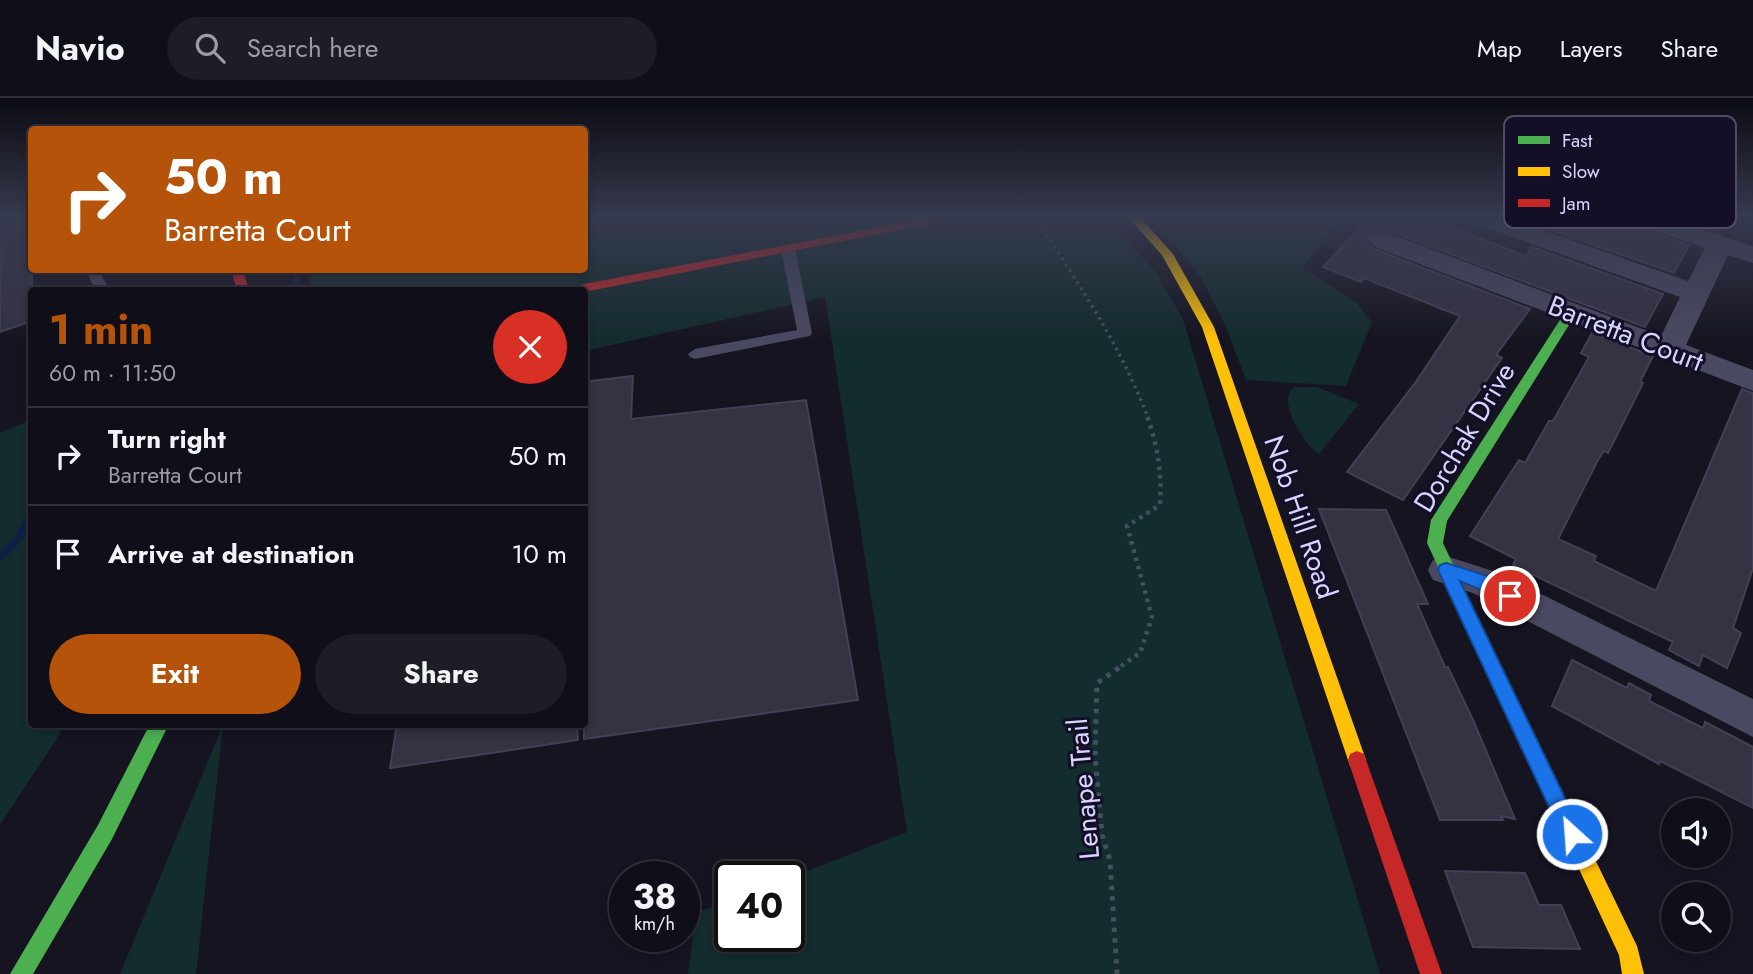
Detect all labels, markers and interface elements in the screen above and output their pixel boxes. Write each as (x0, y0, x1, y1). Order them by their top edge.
search box (167, 17, 657, 80)
text: Navio (35, 25, 125, 72)
icon: search (191, 29, 229, 67)
text: Search here (247, 29, 378, 67)
text: Map (1477, 31, 1522, 66)
text: Layers (1560, 31, 1622, 66)
text: Share (1660, 31, 1718, 66)
legend (1504, 116, 1736, 228)
text: Fast (1562, 127, 1593, 154)
text: 50 m (164, 142, 283, 212)
icon: right (49, 154, 140, 245)
text: Slow (1562, 158, 1600, 185)
text: Jam (1559, 190, 1591, 217)
text: Barretta Court (164, 207, 350, 253)
street label: Barretta Court (1542, 285, 1710, 382)
text: 1 min (49, 299, 153, 360)
button: close (493, 310, 567, 384)
street label: Dorchak Drive (1404, 355, 1525, 520)
text: 60 m · 11:50 (49, 356, 176, 390)
text: Turn right (108, 420, 226, 458)
street label: Nob Hill Road (1253, 430, 1348, 604)
icon: right (49, 437, 87, 475)
text: 50 m (509, 437, 567, 475)
text: Barretta Court (108, 458, 242, 492)
icon: arrive (49, 535, 87, 573)
text: Arrive at destination (108, 535, 355, 573)
text: 10 m (512, 535, 567, 573)
pin (1480, 566, 1540, 626)
icon: arrive (1491, 577, 1529, 615)
button: Exit (49, 634, 301, 714)
button: Share (315, 634, 567, 714)
street label: Lenape Trail (1057, 717, 1110, 861)
position arrow (1535, 797, 1609, 871)
map controls (1661, 798, 1731, 952)
button: sound (1661, 798, 1731, 868)
speed limit sign: 40 (714, 861, 805, 952)
text: 38 (633, 872, 676, 922)
button: search (1661, 882, 1731, 952)
text: km/h (634, 911, 675, 937)

